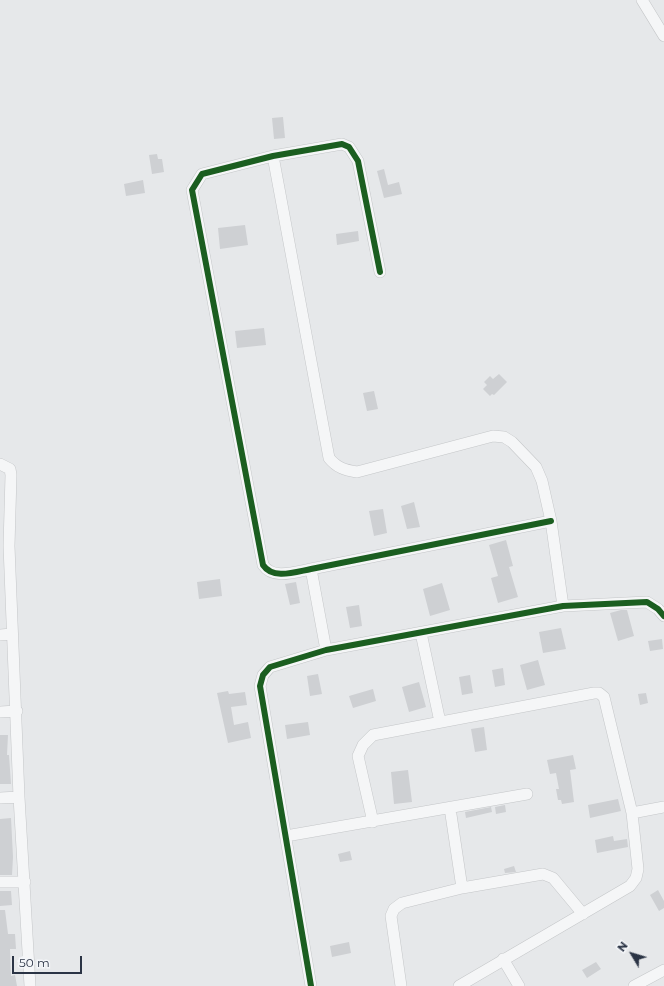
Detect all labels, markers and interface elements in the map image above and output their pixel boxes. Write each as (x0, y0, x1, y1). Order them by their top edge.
north arrow (612, 934, 652, 974)
text: N (614, 939, 631, 954)
scale bar (14, 948, 84, 974)
text: 50 m (19, 955, 50, 970)

